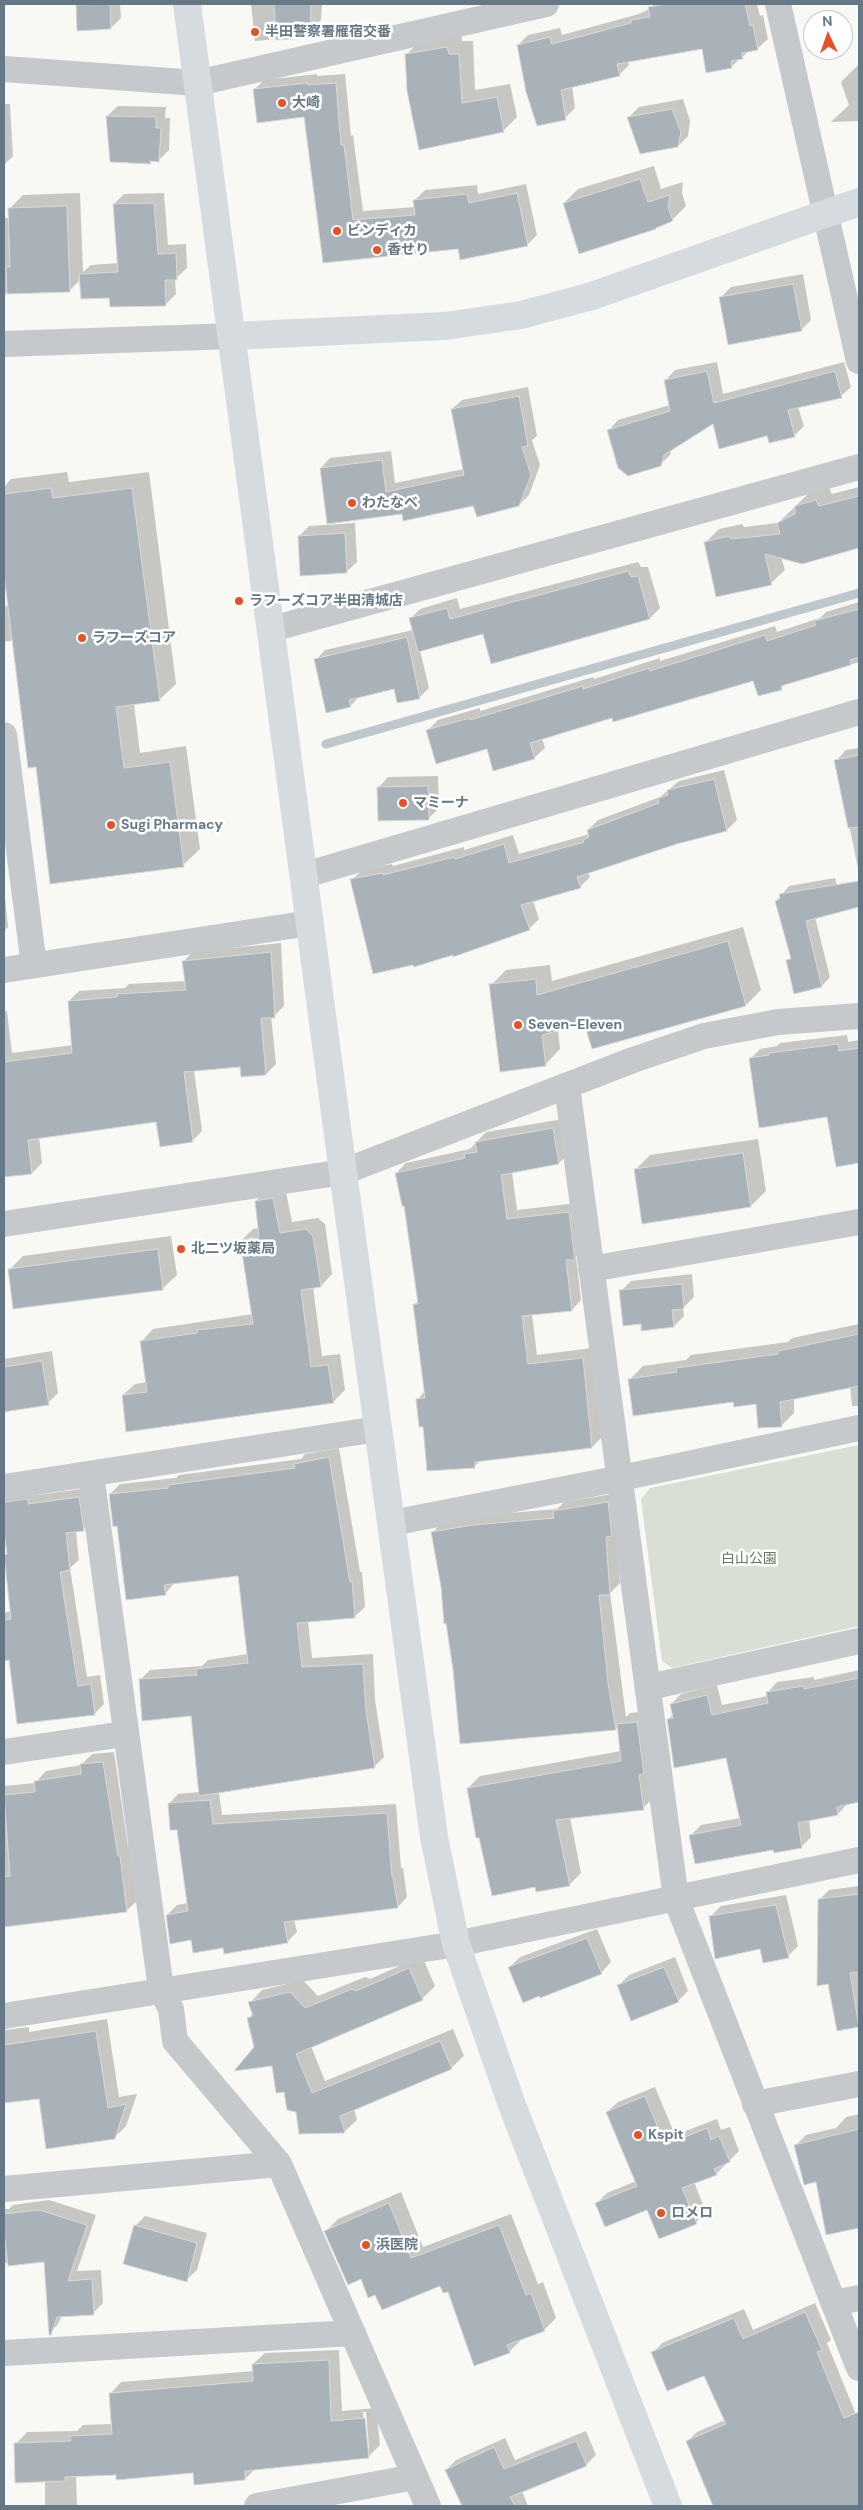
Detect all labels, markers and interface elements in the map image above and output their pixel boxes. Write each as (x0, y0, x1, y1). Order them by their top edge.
north arrow (803, 10, 853, 60)
text: N (822, 12, 833, 30)
place label: 半田警察署雁宿交番 (265, 24, 391, 40)
marker: 半田警察署雁宿交番 (249, 26, 261, 38)
place label: 大崎 (292, 95, 320, 111)
marker: 大崎 (276, 97, 288, 109)
place label: ビンディカ (347, 223, 417, 239)
marker: ビンディカ (331, 225, 343, 237)
place label: 香せり (387, 242, 429, 258)
marker: 香せり (371, 244, 383, 256)
place label: わたなべ (362, 495, 418, 511)
marker: わたなべ (346, 497, 358, 509)
place label: ラフーズコア半田清城店 (249, 593, 403, 609)
marker: ラフーズコア半田清城店 (233, 595, 245, 607)
place label: ラフーズコア (92, 630, 176, 646)
marker: ラフーズコア (76, 632, 88, 644)
place label: マミーナ (413, 795, 469, 811)
marker: マミーナ (397, 797, 409, 809)
place label: Sugi Pharmacy (121, 817, 223, 833)
marker: Sugi Pharmacy (105, 819, 117, 831)
place label: Seven-Eleven (528, 1017, 622, 1033)
marker: Seven-Eleven (512, 1019, 524, 1031)
place label: 北二ツ坂薬局 (191, 1241, 275, 1257)
marker: 北二ツ坂薬局 (175, 1243, 187, 1255)
park label: 白山公園 (721, 1551, 777, 1567)
place label: Kspit (648, 2127, 684, 2143)
marker: Kspit (632, 2129, 644, 2141)
place label: ロメロ (671, 2205, 713, 2221)
marker: ロメロ (655, 2207, 667, 2219)
place label: 浜医院 (376, 2237, 418, 2253)
marker: 浜医院 (360, 2239, 372, 2251)

